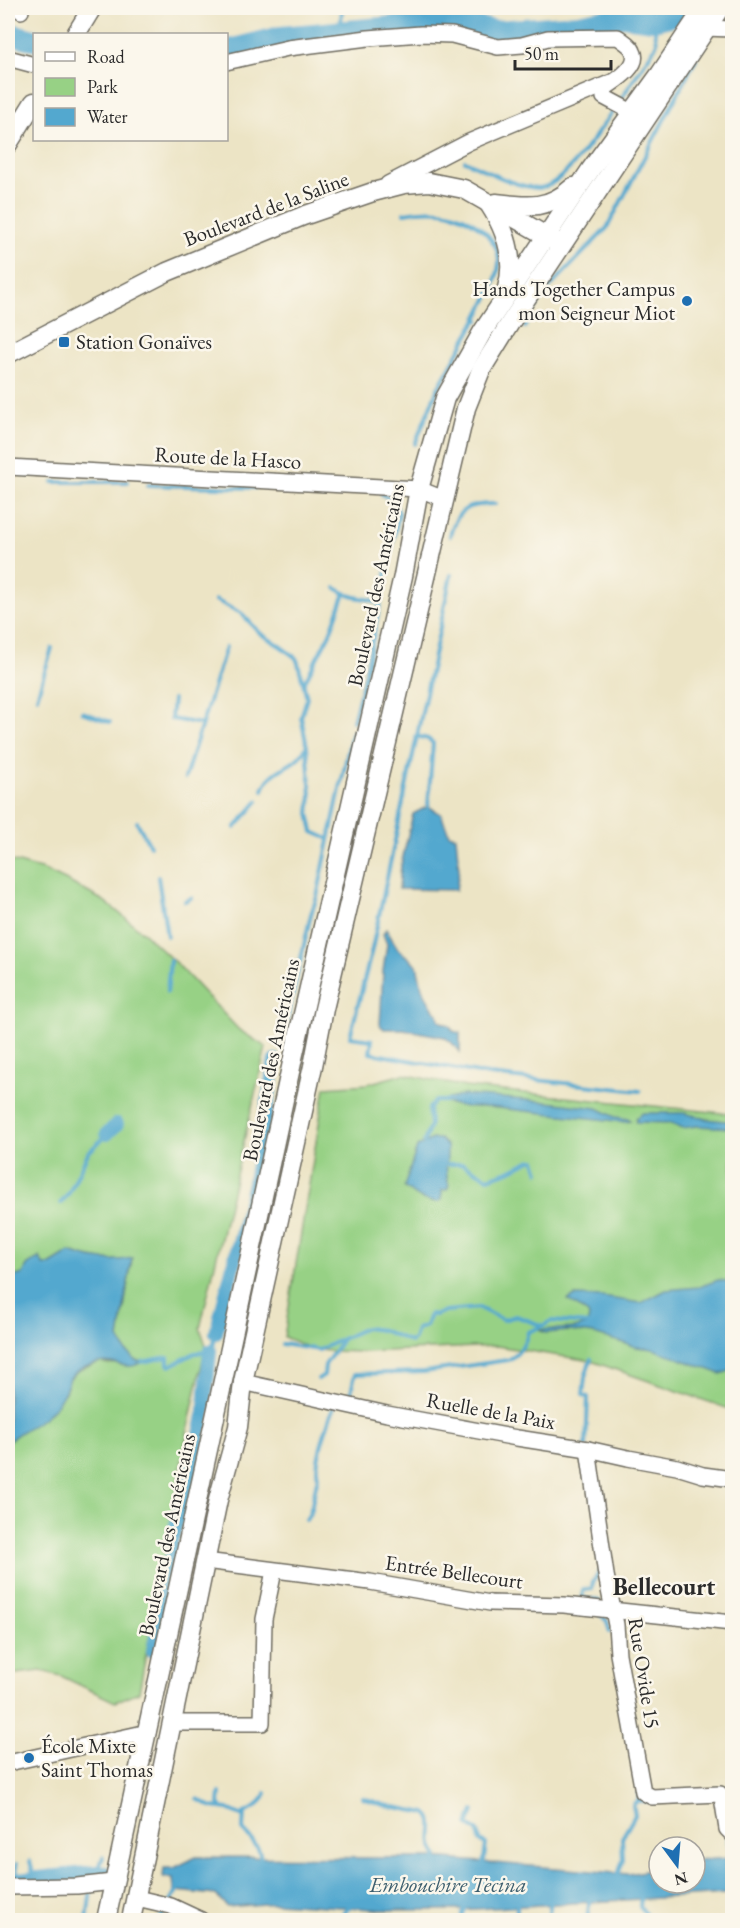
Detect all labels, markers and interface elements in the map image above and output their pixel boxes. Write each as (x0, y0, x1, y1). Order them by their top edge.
legend (33, 33, 228, 141)
scale bar (515, 33, 611, 71)
text: 50 m (524, 42, 559, 65)
text: Road (87, 45, 126, 68)
text: Park (87, 75, 118, 98)
text: Water (87, 105, 128, 128)
street label: Boulevard de la Saline (180, 165, 352, 252)
place label: Hands Together Campus mon Seigneur Miot (472, 275, 675, 326)
marker: Hands Together Campus mon Seigneur Miot (680, 294, 694, 308)
place label: Station Gonaïves (76, 328, 212, 355)
marker: Station Gonaïves (57, 335, 71, 349)
street label: Route de la Hasco (154, 440, 302, 475)
street label: Boulevard des Américains (341, 481, 410, 689)
street label: Boulevard des Américains (236, 956, 305, 1164)
street label: Ruelle de la Paix (425, 1386, 558, 1435)
street label: Boulevard des Américains (132, 1431, 201, 1639)
street label: Entrée Bellecourt (384, 1548, 525, 1595)
district label: Bellecourt (613, 1571, 715, 1602)
street label: Rue Ovide 15 (622, 1616, 667, 1730)
place label: École Mixte Saint Thomas (41, 1732, 153, 1783)
marker: École Mixte Saint Thomas (22, 1751, 36, 1765)
north arrow (647, 1835, 707, 1895)
text: N (672, 1867, 690, 1891)
water label: Embouchire Tecina (368, 1870, 527, 1899)

